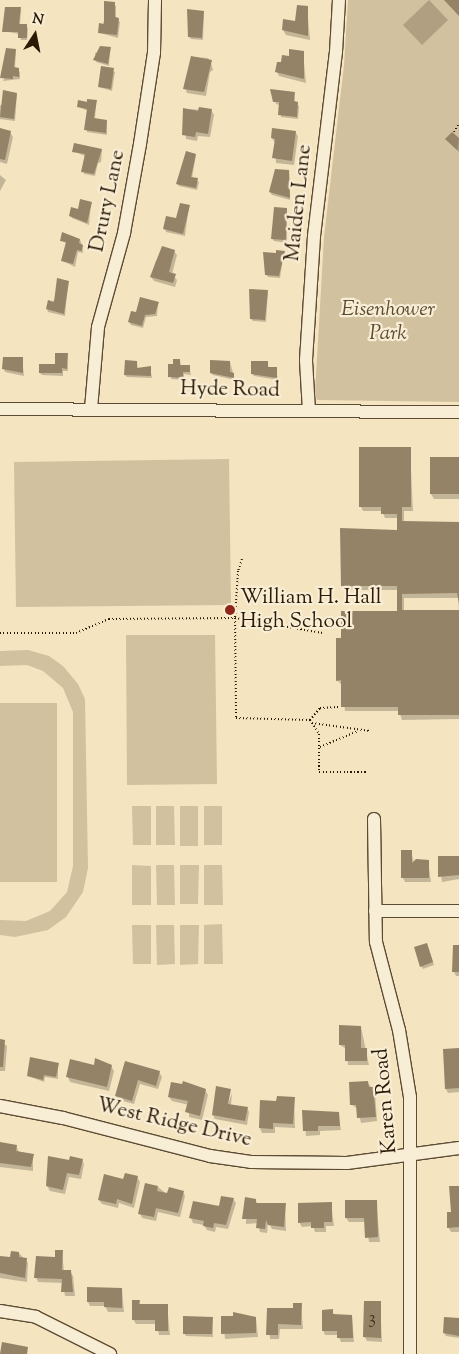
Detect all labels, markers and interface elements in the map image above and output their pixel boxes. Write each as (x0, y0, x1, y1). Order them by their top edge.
text: N (30, 9, 45, 31)
north arrow (10, 10, 60, 60)
street label: Maiden Lane (280, 143, 318, 263)
street label: Drury Lane (85, 148, 131, 254)
park label: Eisenhower Park (341, 297, 435, 347)
street label: Hyde Road (180, 377, 280, 403)
place label: William H. Hall High School (240, 585, 382, 635)
marker: William H. Hall High School (224, 604, 236, 616)
street label: Karen Road (369, 1047, 403, 1155)
street label: West Ridge Drive (94, 1093, 254, 1153)
house number: 3 (368, 1308, 376, 1330)

